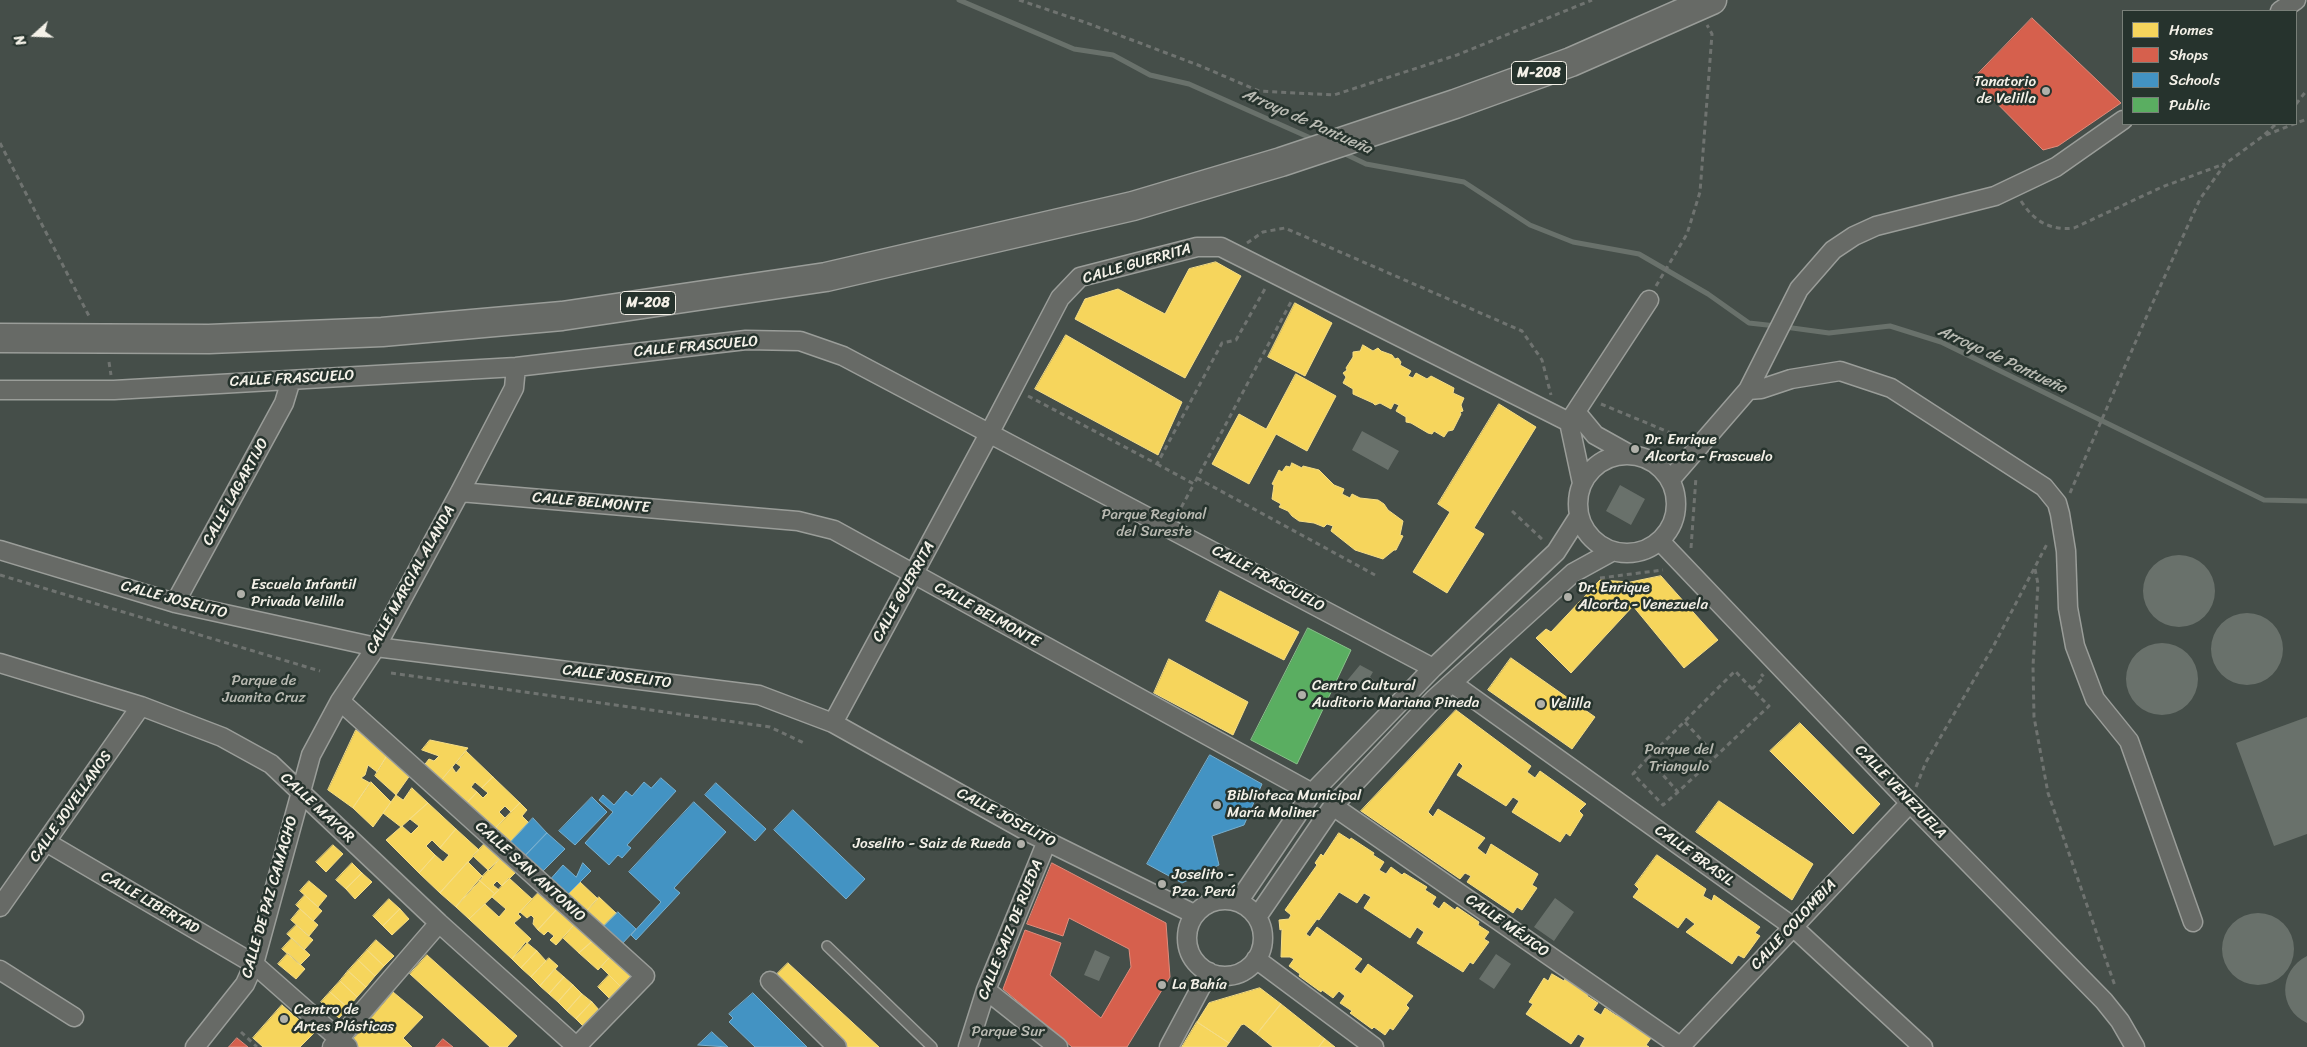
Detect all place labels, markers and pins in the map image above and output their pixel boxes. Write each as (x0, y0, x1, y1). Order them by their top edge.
place label: Tanatorio de Velilla (1974, 73, 2036, 108)
marker: Tanatorio de Velilla (2040, 85, 2052, 97)
place label: Dr. Enrique Alcorta - Frascuelo (1645, 431, 1773, 466)
marker: Dr. Enrique Alcorta - Frascuelo (1629, 443, 1641, 455)
place label: Escuela Infantil Privada Velilla (251, 576, 356, 611)
place label: Dr. Enrique Alcorta - Venezuela (1578, 579, 1708, 614)
marker: Escuela Infantil Privada Velilla (235, 588, 247, 600)
marker: Dr. Enrique Alcorta - Venezuela (1562, 591, 1574, 603)
place label: Centro Cultural Auditorio Mariana Pineda (1312, 677, 1479, 712)
marker: Centro Cultural Auditorio Mariana Pineda (1296, 689, 1308, 701)
place label: Velilla (1551, 695, 1591, 713)
marker: Velilla (1535, 698, 1547, 710)
place label: Biblioteca Municipal María Moliner (1227, 787, 1361, 822)
marker: Biblioteca Municipal María Moliner (1211, 799, 1223, 811)
place label: Joselito - Saiz de Rueda (853, 835, 1011, 853)
marker: Joselito - Saiz de Rueda (1015, 838, 1027, 850)
place label: Joselito - Pza. Perú (1172, 866, 1235, 901)
marker: Joselito - Pza. Perú (1156, 878, 1168, 890)
place label: La Bahía (1172, 976, 1227, 994)
marker: La Bahía (1156, 979, 1168, 991)
place label: Centro de Artes Plásticas (294, 1001, 394, 1036)
marker: Centro de Artes Plásticas (278, 1013, 290, 1025)

